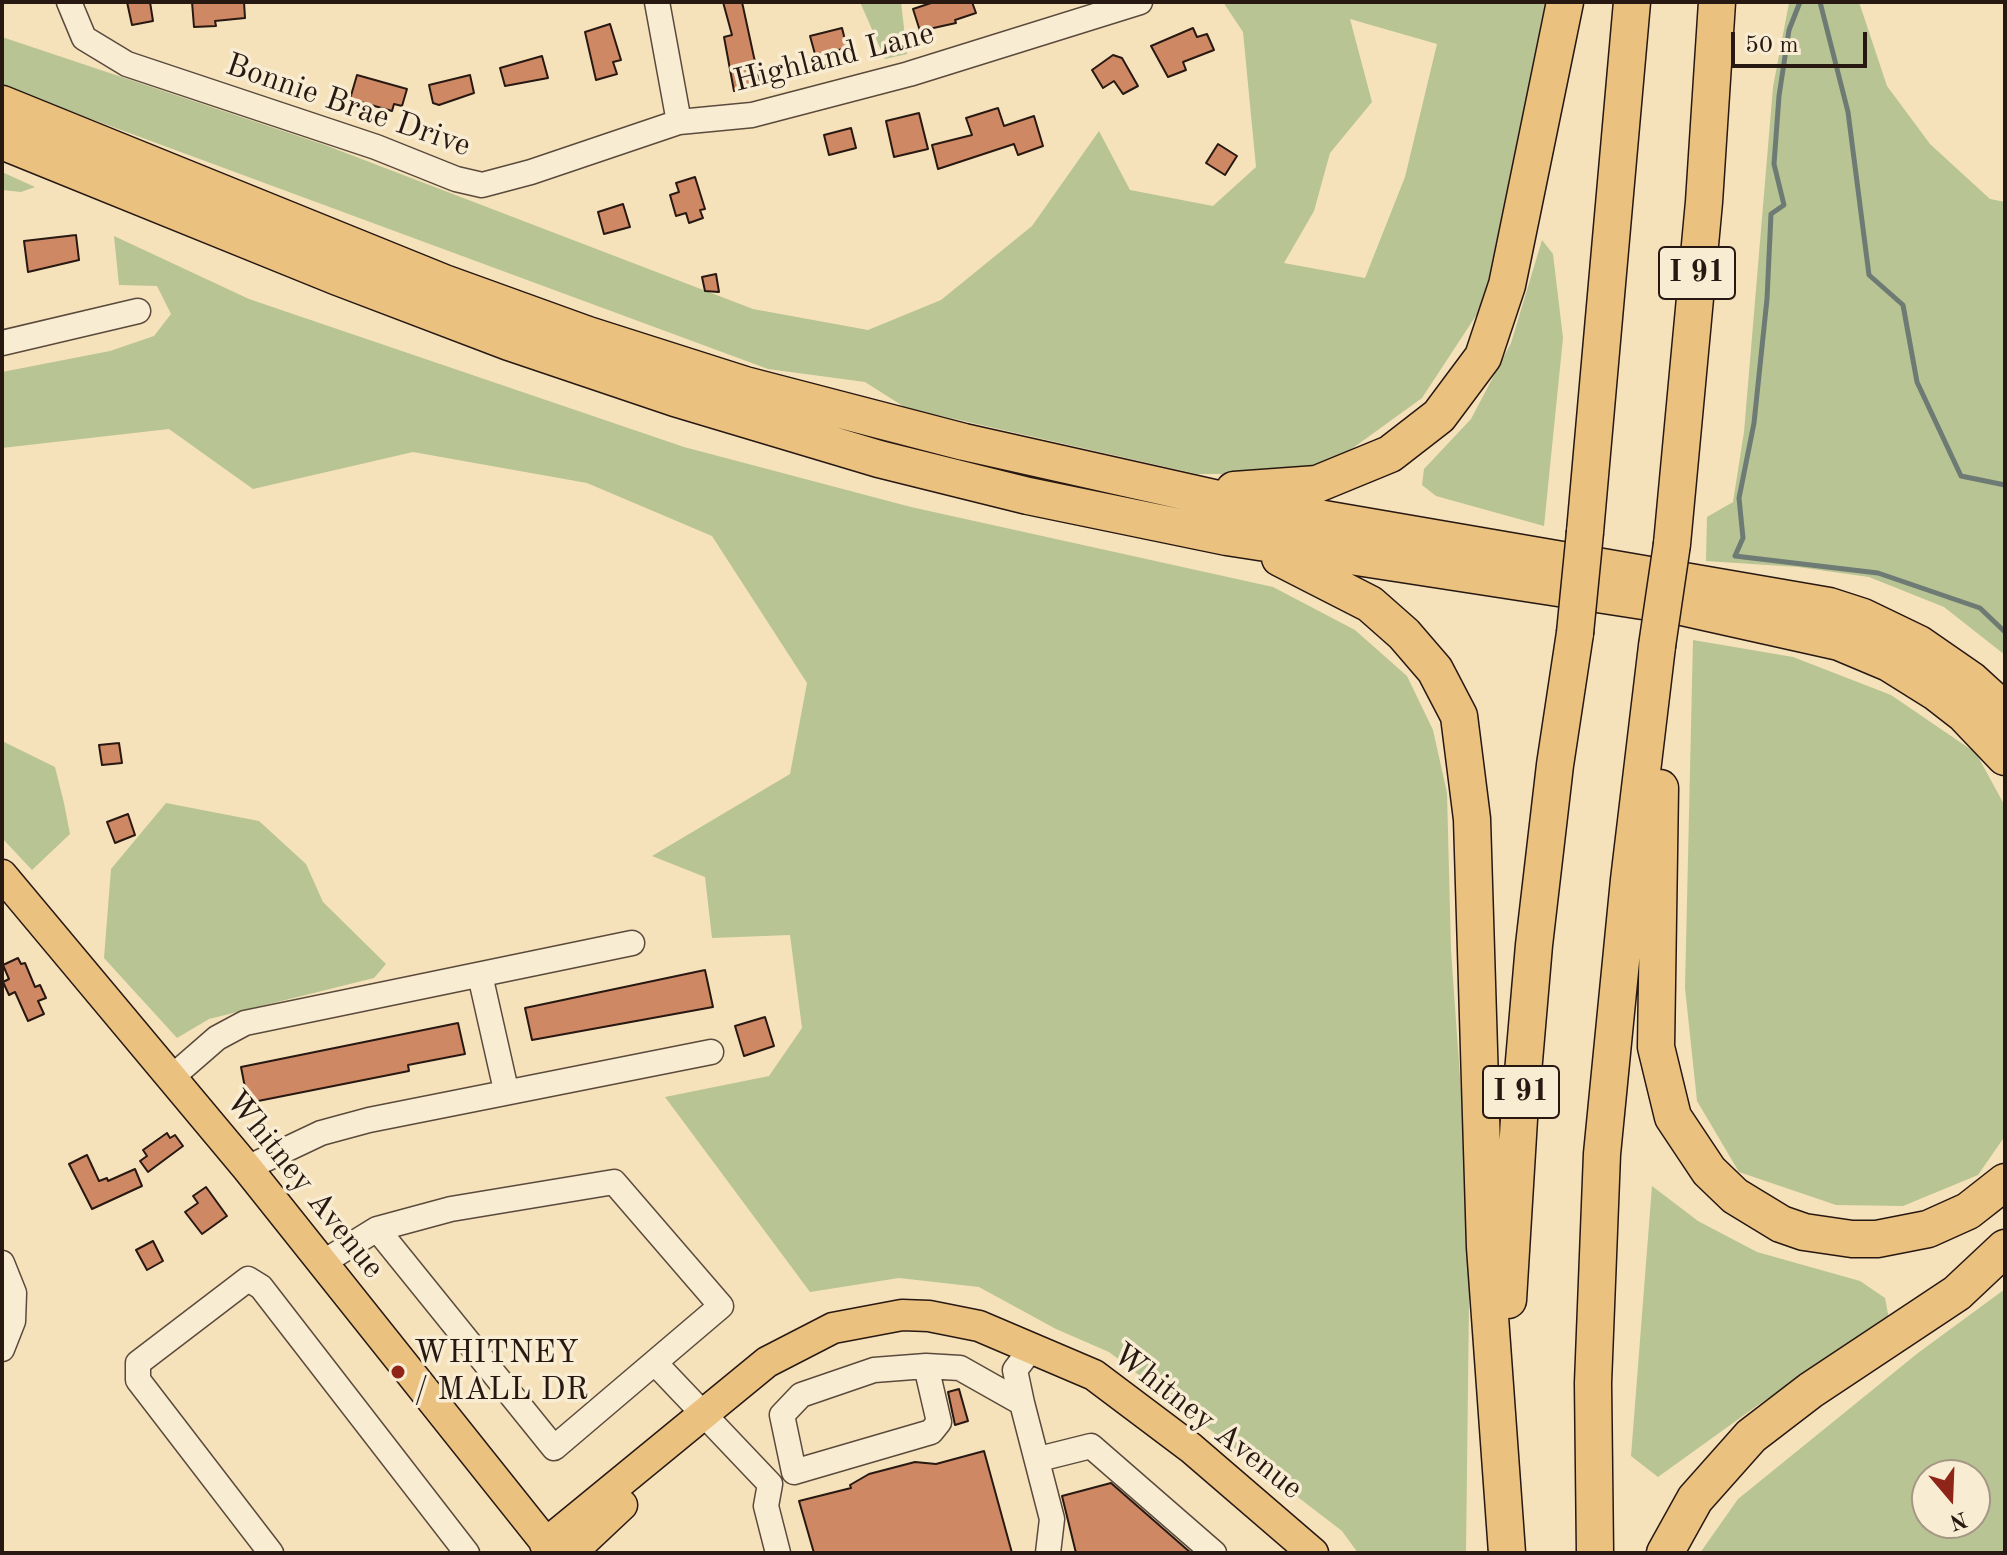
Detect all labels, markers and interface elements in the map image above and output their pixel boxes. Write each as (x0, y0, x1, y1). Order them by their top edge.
street label: Highland Lane (730, 15, 938, 101)
scale bar (1735, 16, 1871, 66)
text: 50 m (1745, 34, 1799, 58)
street label: Bonnie Brae Drive (221, 46, 475, 166)
road number: I 91 (1659, 247, 1735, 299)
road number: I 91 (1483, 1066, 1559, 1118)
street label: Whitney Avenue (216, 1083, 392, 1287)
place label: WHITNEY / MALL DR (414, 1335, 588, 1410)
street label: Whitney Avenue (1104, 1336, 1310, 1508)
marker: WHITNEY / MALL DR (389, 1363, 407, 1381)
north arrow (1911, 1459, 1991, 1539)
text: N (1947, 1507, 1970, 1533)

